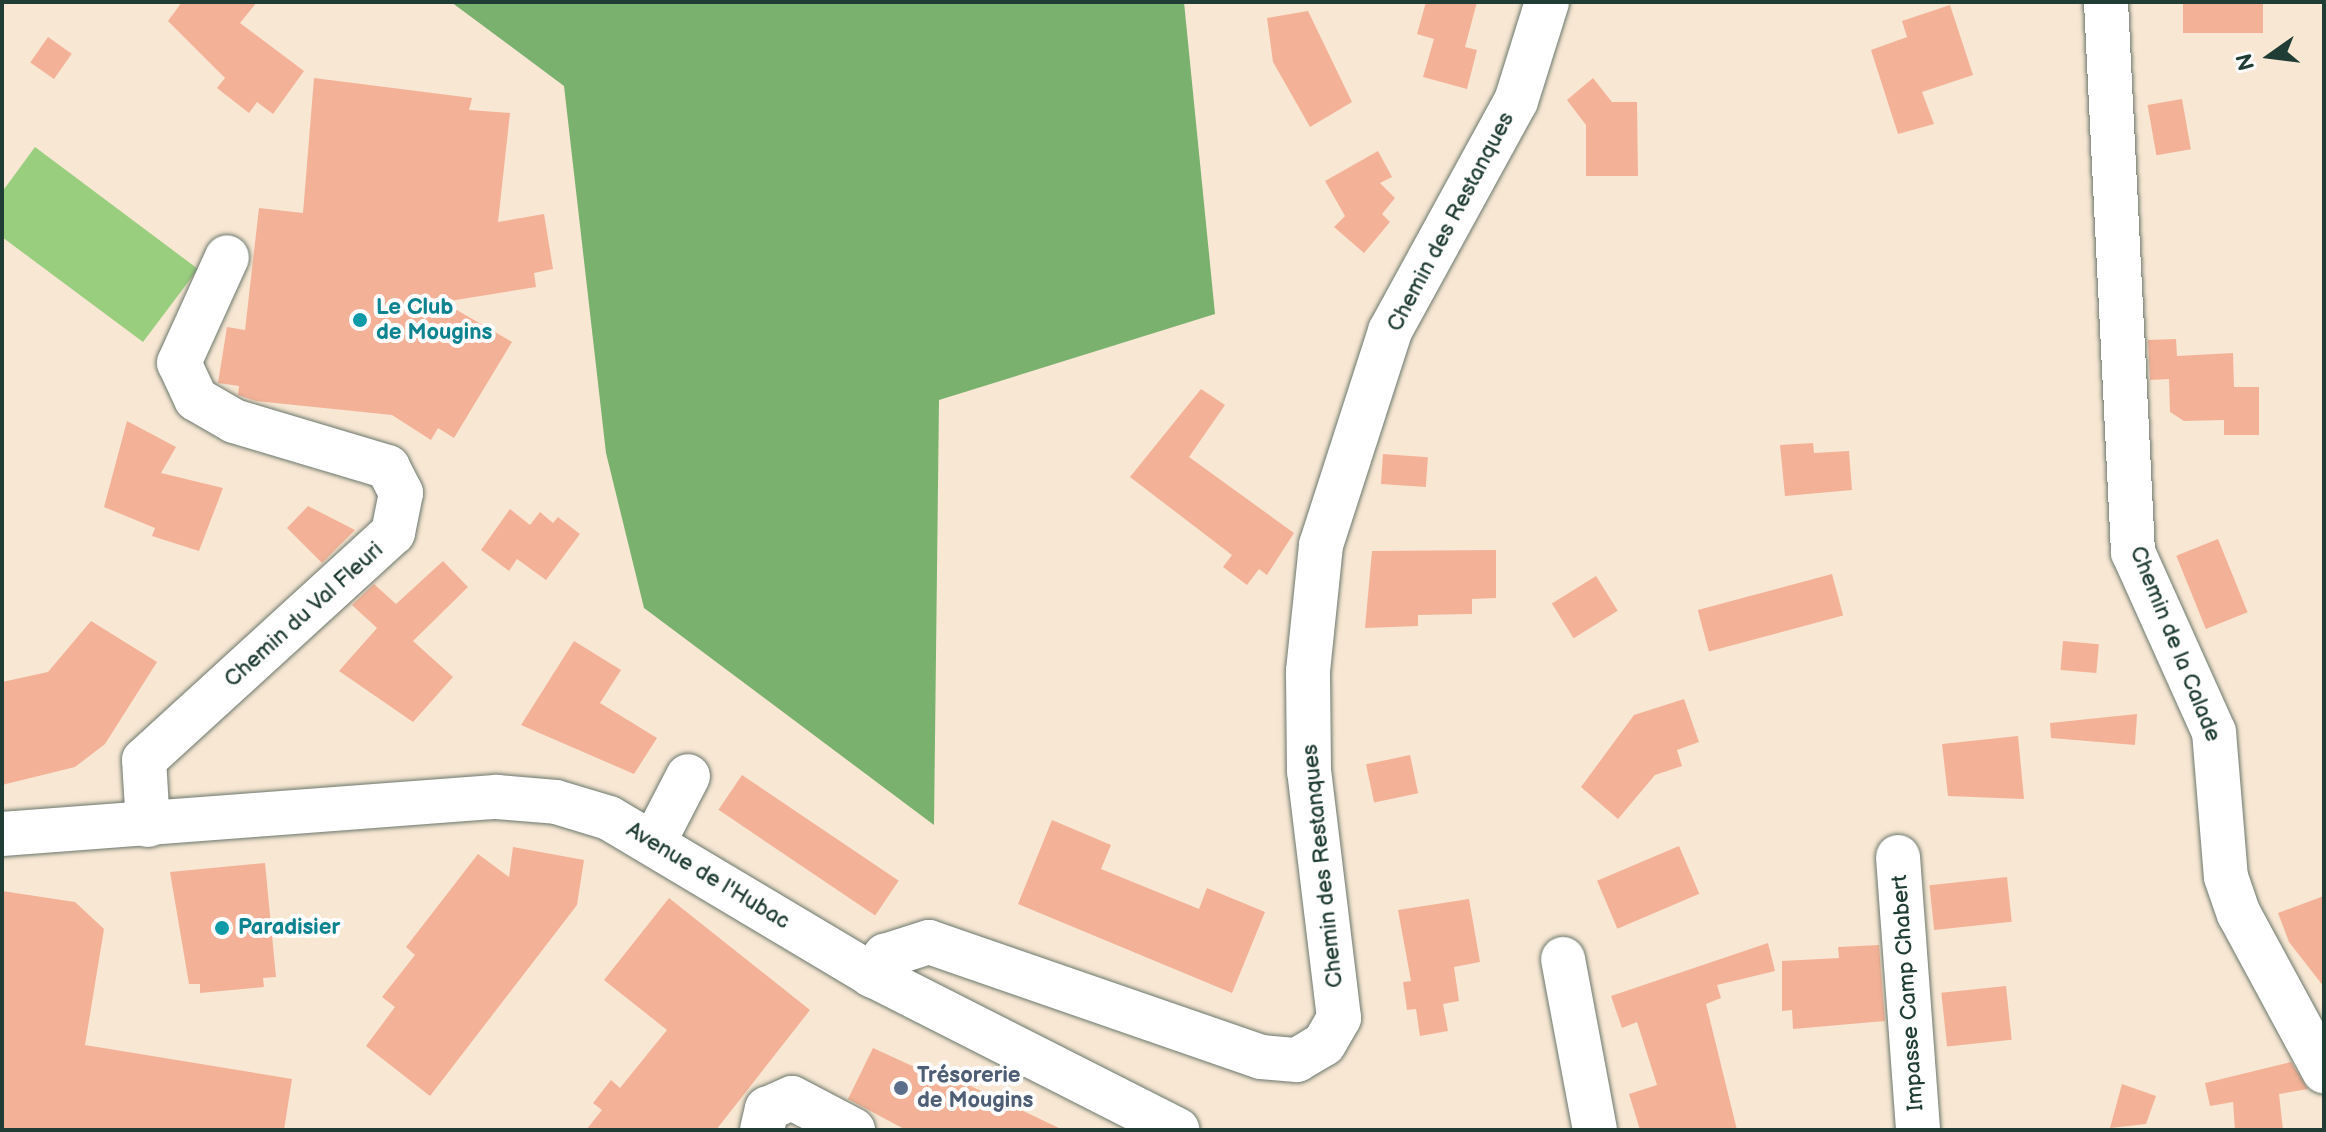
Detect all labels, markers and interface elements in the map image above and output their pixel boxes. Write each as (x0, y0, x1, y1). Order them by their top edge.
north arrow (2230, 16, 2310, 96)
text: N (2231, 51, 2261, 73)
street label: Chemin des Restanques (1382, 108, 1520, 336)
place label: Le Club de Mougins (376, 294, 492, 346)
marker: Le Club de Mougins (351, 311, 369, 329)
street label: Chemin du Val Fleuri (219, 537, 389, 693)
street label: Chemin de la Calade (2124, 543, 2226, 745)
street label: Chemin des Restanques (1297, 743, 1349, 989)
street label: Avenue de l'Hubac (621, 817, 795, 935)
street label: Impasse Camp Chabert (1887, 874, 1929, 1112)
place label: Paradisier (238, 915, 340, 941)
marker: Paradisier (213, 919, 231, 937)
place label: Trésorerie de Mougins (917, 1062, 1033, 1114)
marker: Trésorerie de Mougins (892, 1079, 910, 1097)

